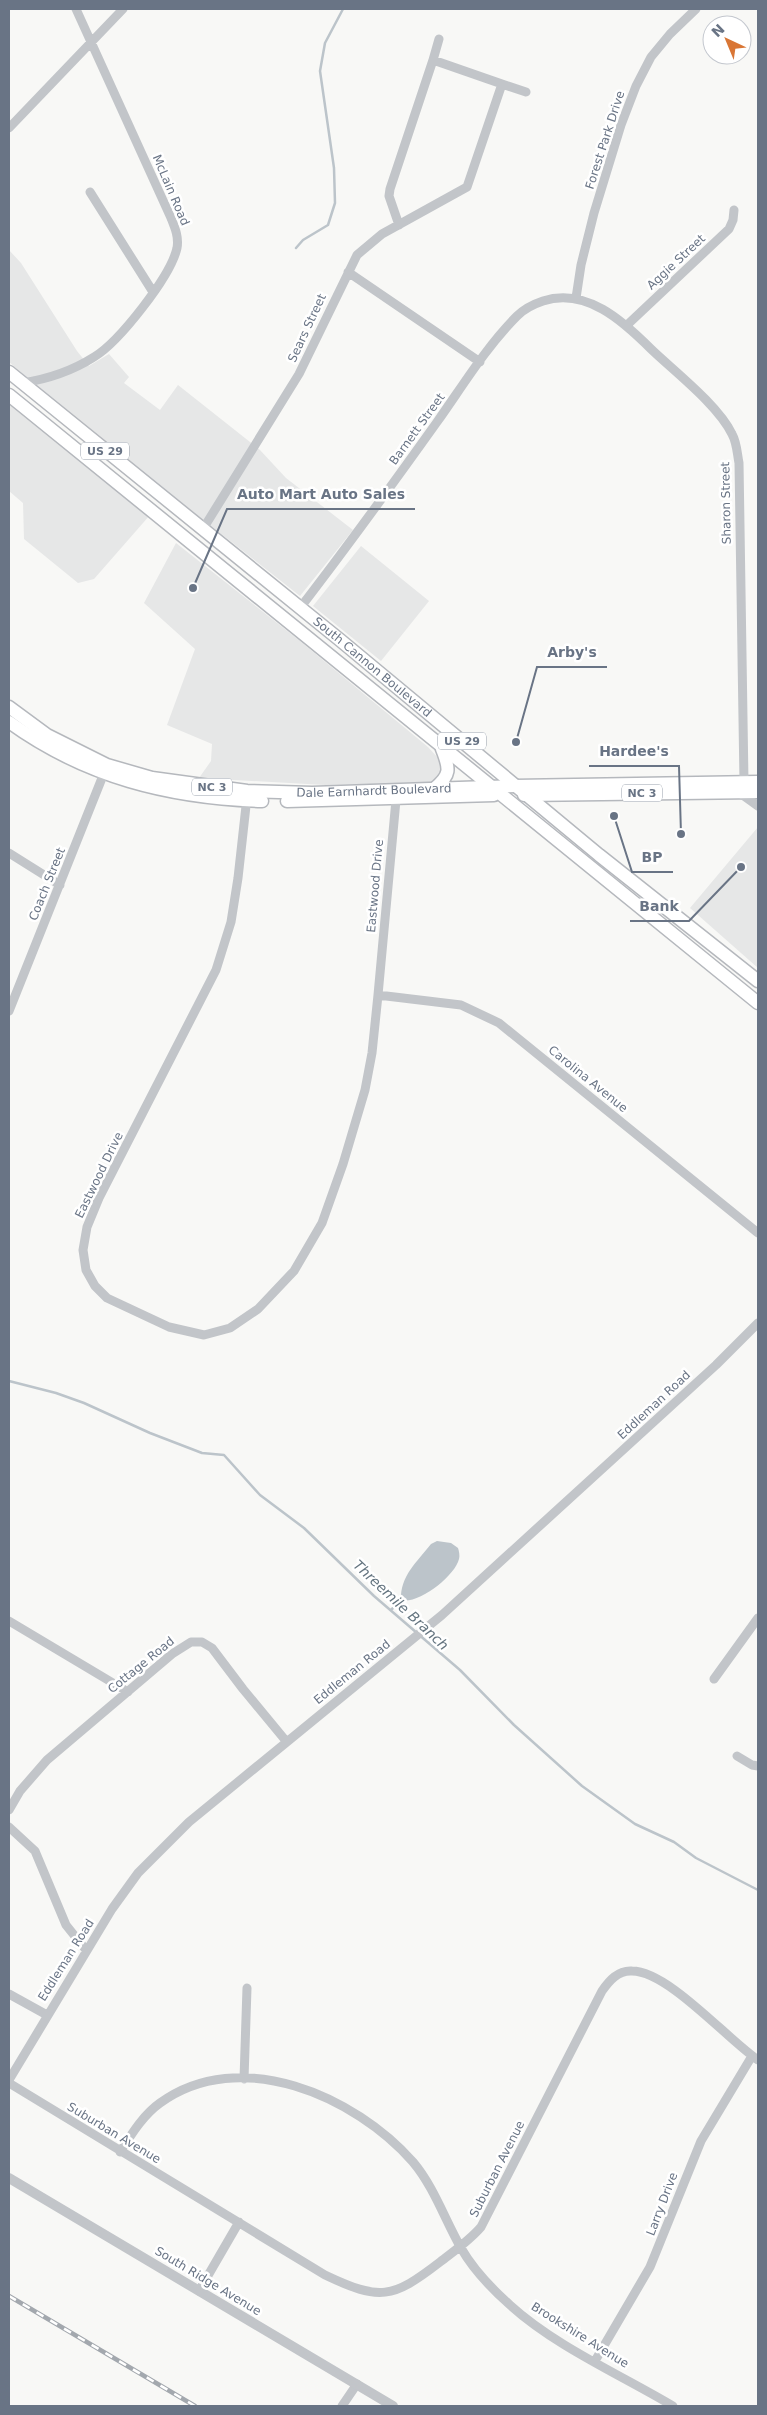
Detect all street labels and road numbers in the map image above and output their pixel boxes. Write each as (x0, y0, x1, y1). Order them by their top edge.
street label: Forest Park Drive (583, 89, 627, 191)
street label: McLain Road (150, 152, 192, 228)
street label: Aggie Street (644, 231, 708, 293)
street label: Sears Street (285, 291, 329, 364)
street label: Barnett Street (386, 390, 448, 467)
road number: US 29 (81, 442, 129, 460)
street label: Sharon Street (718, 461, 734, 544)
street label: South Cannon Boulevard (310, 614, 434, 720)
road number: US 29 (438, 732, 486, 749)
road number: NC 3 (192, 779, 232, 796)
street label: Dale Earnhardt Boulevard (296, 781, 452, 800)
road number: NC 3 (622, 784, 662, 801)
street label: Eastwood Drive (364, 839, 386, 933)
street label: Coach Street (26, 845, 68, 923)
street label: Carolina Avenue (546, 1043, 630, 1115)
street label: Eastwood Drive (72, 1130, 126, 1220)
street label: Eddleman Road (615, 1368, 693, 1442)
street label: Cottage Road (105, 1634, 177, 1696)
street label: Eddleman Road (311, 1637, 393, 1707)
street label: Eddleman Road (35, 1916, 97, 2004)
street label: Suburban Avenue (65, 2100, 163, 2166)
street label: Suburban Avenue (467, 2118, 527, 2220)
street label: Larry Drive (644, 2170, 680, 2238)
street label: South Ridge Avenue (152, 2244, 264, 2318)
street label: Brookshire Avenue (529, 2299, 631, 2371)

